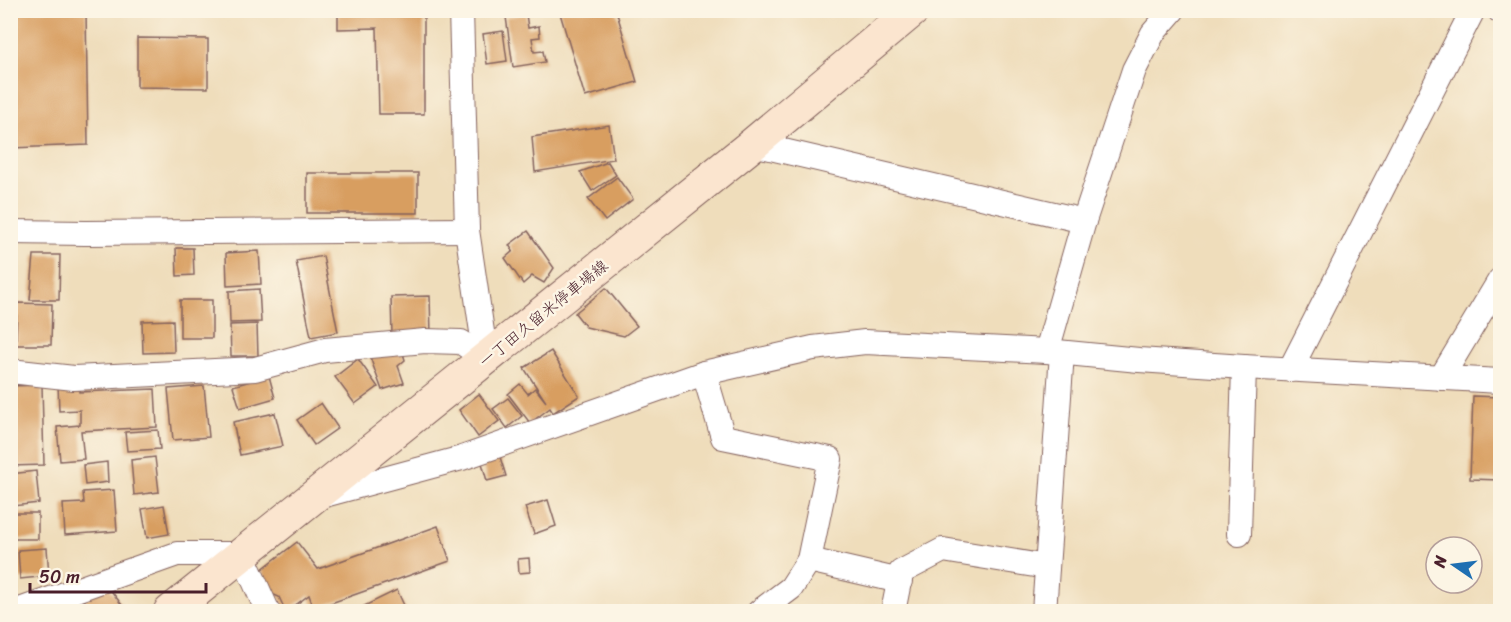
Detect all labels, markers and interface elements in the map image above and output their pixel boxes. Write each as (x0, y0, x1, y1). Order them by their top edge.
street label: 一丁田久留米停車場線 (472, 252, 615, 375)
north arrow (1424, 535, 1484, 595)
text: N (1424, 552, 1456, 571)
scale bar (30, 556, 206, 594)
text: 50 m (39, 561, 80, 593)

